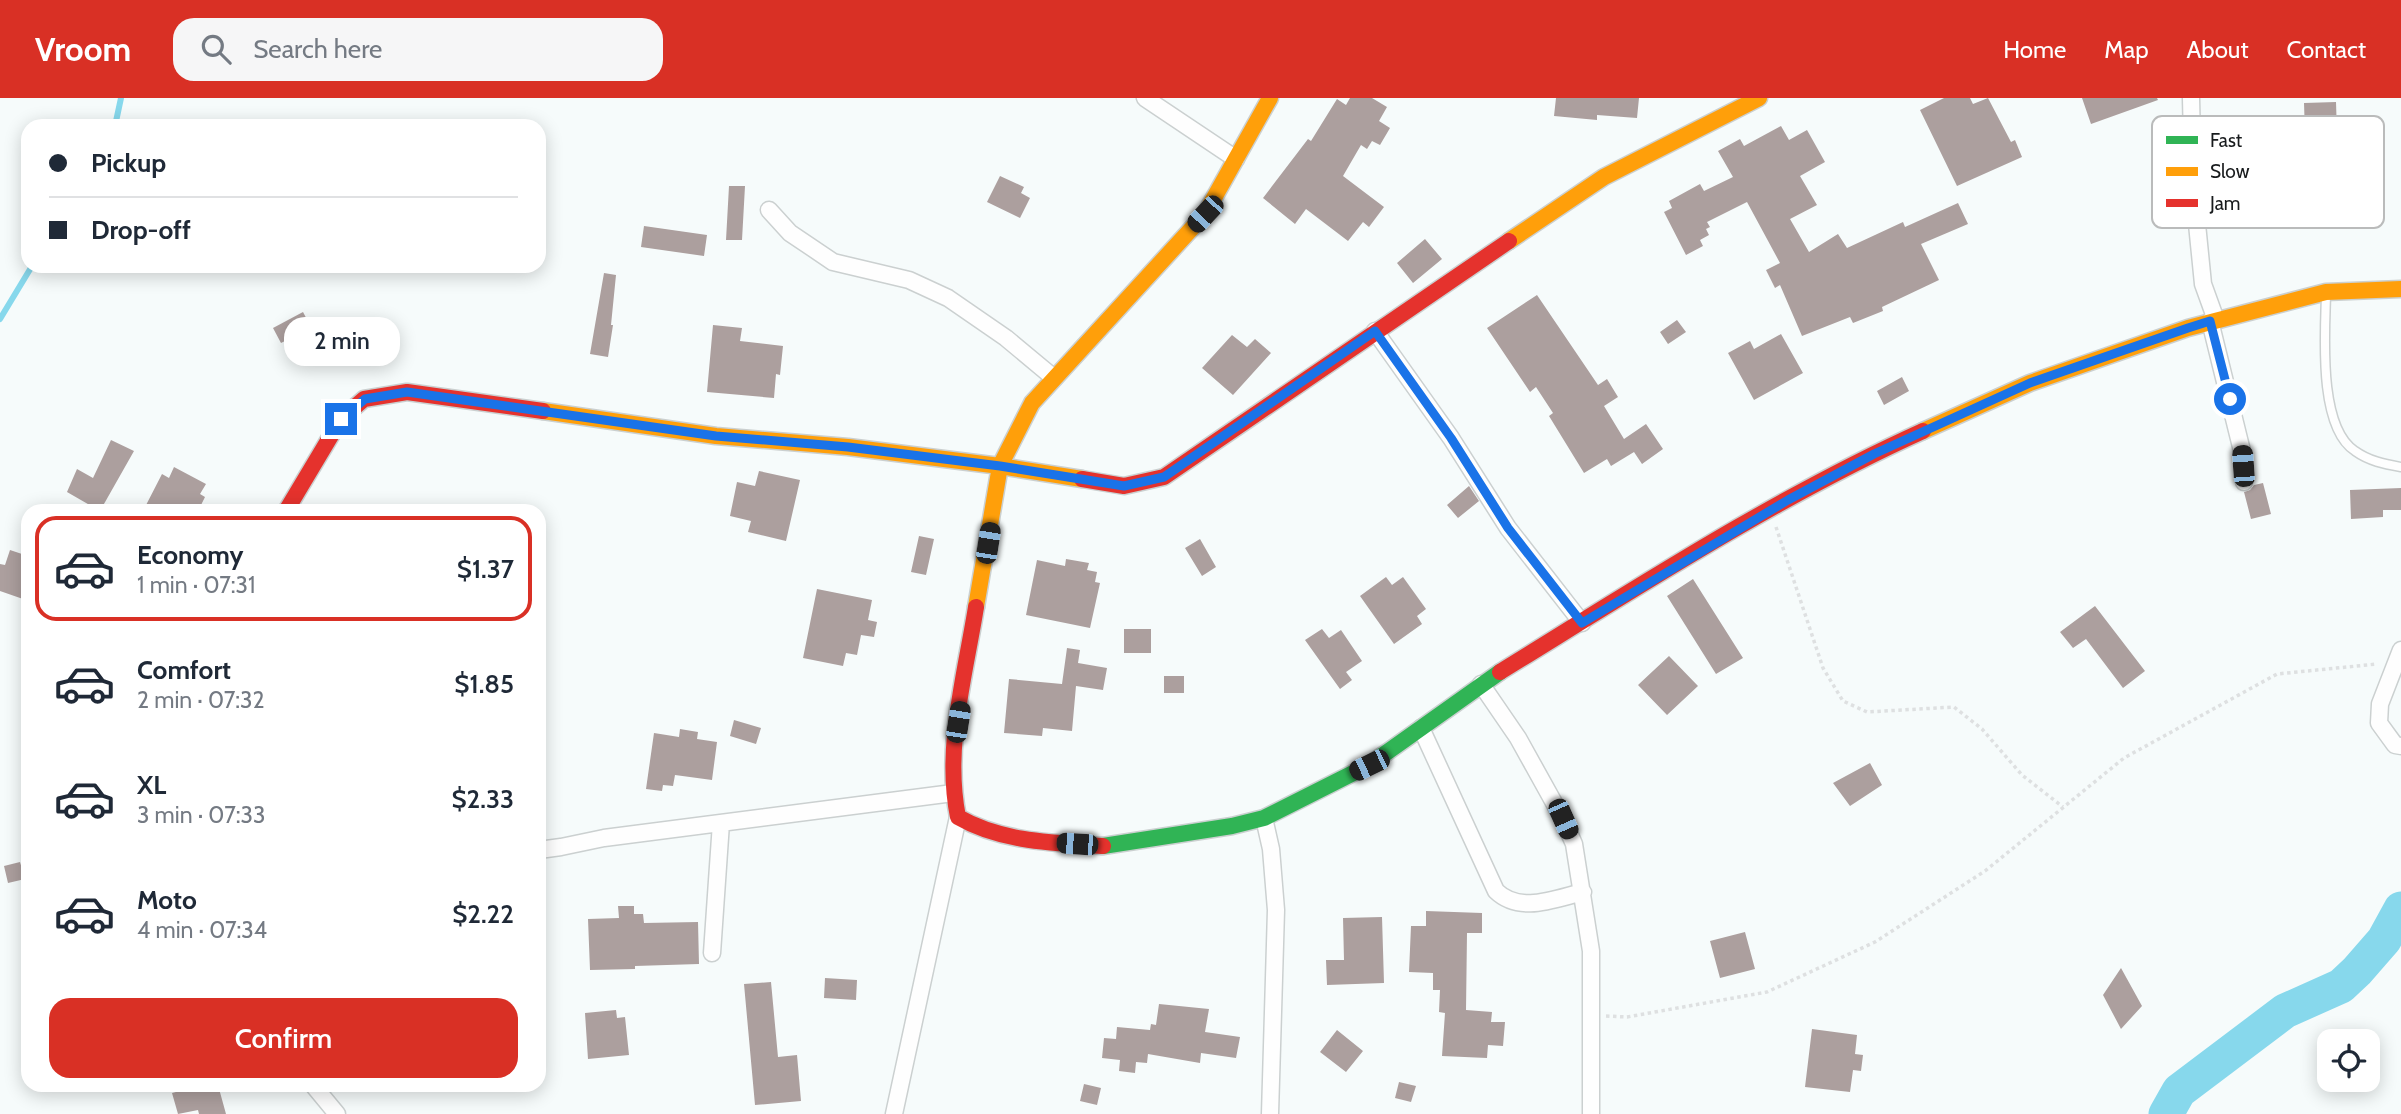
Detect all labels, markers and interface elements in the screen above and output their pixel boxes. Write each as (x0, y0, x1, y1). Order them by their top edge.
search box (173, 18, 663, 81)
text: Vroom (35, 29, 131, 69)
icon: search (197, 30, 235, 68)
text: Search here (253, 33, 382, 65)
text: Home (2003, 35, 2066, 64)
text: Map (2104, 35, 2149, 64)
text: About (2187, 35, 2249, 64)
text: Contact (2287, 35, 2366, 64)
legend (2152, 116, 2384, 228)
text: Fast (2210, 129, 2243, 152)
text: Pickup (91, 147, 166, 179)
text: Slow (2210, 160, 2250, 183)
car (1183, 191, 1228, 237)
text: Jam (2209, 192, 2240, 215)
text: Drop-off (91, 214, 191, 246)
callout: 2 min (283, 317, 399, 366)
text: 2 min (314, 327, 370, 355)
route start (2214, 383, 2246, 415)
route end (325, 403, 357, 435)
car (2232, 444, 2255, 488)
car (975, 521, 1002, 565)
icon: car (53, 537, 116, 600)
text: Economy (137, 539, 243, 571)
text: $1.37 (457, 553, 514, 585)
text: 1 min · 07:31 (137, 571, 256, 599)
icon: car (53, 652, 116, 715)
text: Comfort (137, 654, 231, 686)
text: $1.85 (454, 668, 514, 700)
text: 2 min · 07:32 (137, 686, 265, 714)
car (945, 700, 972, 744)
car (1346, 746, 1393, 784)
icon: car (53, 767, 116, 830)
text: XL (137, 769, 166, 801)
text: $2.33 (451, 783, 514, 815)
car (1545, 796, 1582, 842)
text: 3 min · 07:33 (137, 801, 265, 829)
car (1056, 832, 1099, 856)
icon: car (53, 882, 116, 945)
text: Moto (137, 884, 197, 916)
text: $2.22 (452, 898, 514, 930)
text: 4 min · 07:34 (137, 916, 267, 944)
button: Confirm (49, 998, 518, 1078)
map controls (2317, 1029, 2380, 1092)
button: locate (2317, 1029, 2380, 1092)

